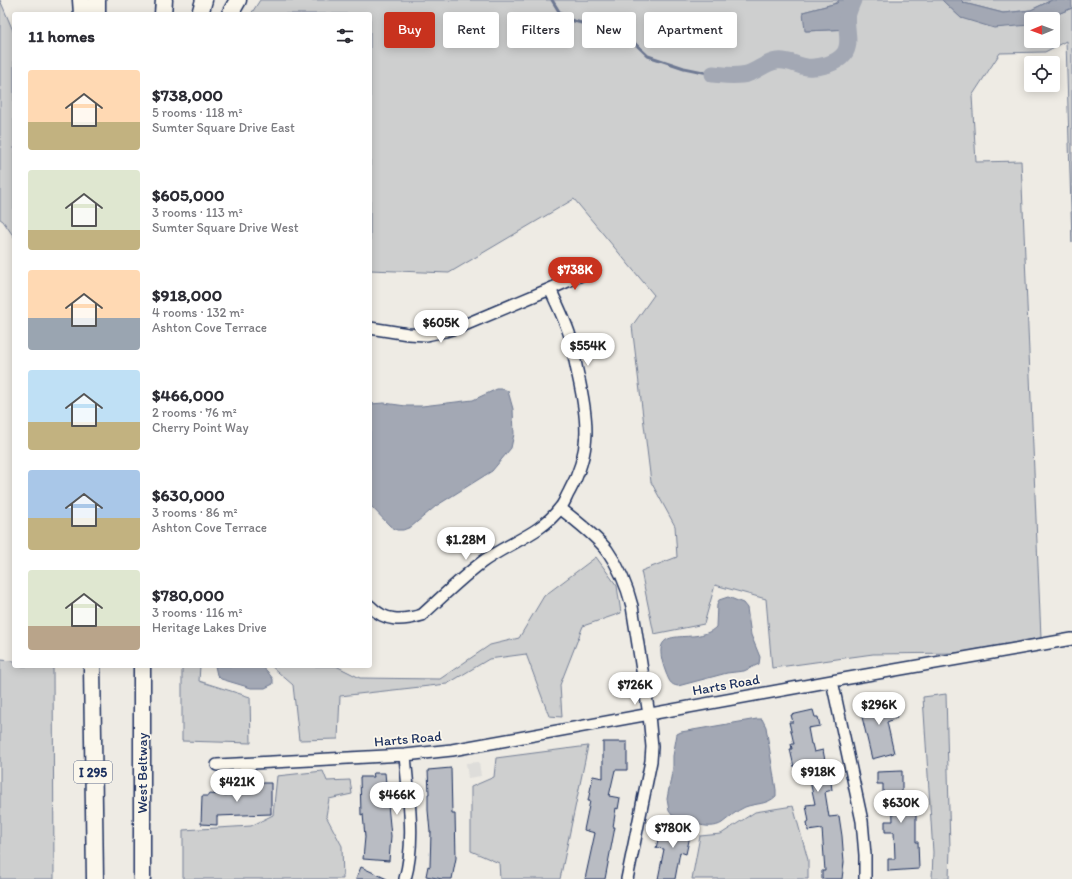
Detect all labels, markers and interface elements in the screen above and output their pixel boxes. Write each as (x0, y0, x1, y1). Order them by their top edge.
chip: Buy (384, 12, 435, 48)
chip: Rent (443, 12, 499, 48)
chip: Filters (507, 12, 574, 48)
chip: New (582, 12, 636, 48)
chip: Apartment (644, 12, 737, 48)
north arrow (1024, 12, 1060, 48)
map controls (1024, 12, 1060, 92)
icon: filters (334, 25, 356, 47)
text: 11 homes (28, 26, 95, 46)
button: locate (1024, 56, 1060, 92)
text: $738,000 (152, 85, 223, 105)
icon: home (60, 86, 108, 134)
text: 5 rooms · 118 m² (152, 105, 243, 120)
text: Sumter Square Drive East (152, 120, 295, 135)
text: $605,000 (152, 185, 224, 205)
icon: home (60, 186, 108, 234)
text: 3 rooms · 113 m² (152, 205, 243, 220)
text: Sumter Square Drive West (152, 220, 299, 235)
pin: $738K (547, 257, 603, 291)
text: $738K (557, 262, 593, 277)
text: $918,000 (152, 285, 222, 305)
icon: home (60, 286, 108, 334)
text: 4 rooms · 132 m² (152, 305, 244, 320)
pin: $605K (413, 310, 469, 344)
text: $605K (423, 315, 459, 330)
text: Ashton Cove Terrace (152, 320, 267, 335)
pin: $554K (560, 333, 616, 367)
text: $554K (570, 338, 606, 353)
text: $466,000 (152, 385, 224, 405)
icon: home (60, 386, 108, 434)
text: 2 rooms · 76 m² (152, 405, 237, 420)
text: Cherry Point Way (152, 420, 249, 435)
text: $630,000 (152, 485, 225, 505)
icon: home (60, 486, 108, 534)
text: 3 rooms · 86 m² (152, 505, 238, 520)
text: Ashton Cove Terrace (152, 520, 267, 535)
pin: $1.28M (433, 527, 499, 561)
text: $1.28M (446, 532, 486, 547)
text: $780,000 (152, 585, 224, 605)
icon: home (60, 586, 108, 634)
text: 3 rooms · 116 m² (152, 605, 243, 620)
text: Heritage Lakes Drive (152, 620, 267, 635)
street label: Harts Road (691, 671, 761, 699)
pin: $726K (607, 672, 663, 706)
text: $726K (617, 677, 653, 692)
pin: $296K (851, 692, 907, 726)
text: $296K (861, 697, 897, 712)
street label: Harts Road (373, 728, 443, 750)
street label: West Beltway (134, 732, 151, 813)
pin: $918K (790, 759, 846, 793)
road number: I 295 (74, 761, 112, 783)
text: $918K (801, 764, 835, 779)
pin: $421K (209, 769, 265, 803)
text: $421K (219, 774, 255, 789)
pin: $466K (369, 782, 425, 816)
text: $466K (379, 787, 415, 802)
pin: $630K (873, 790, 929, 824)
text: $630K (883, 795, 919, 810)
pin: $780K (645, 815, 701, 849)
text: $780K (655, 820, 691, 835)

